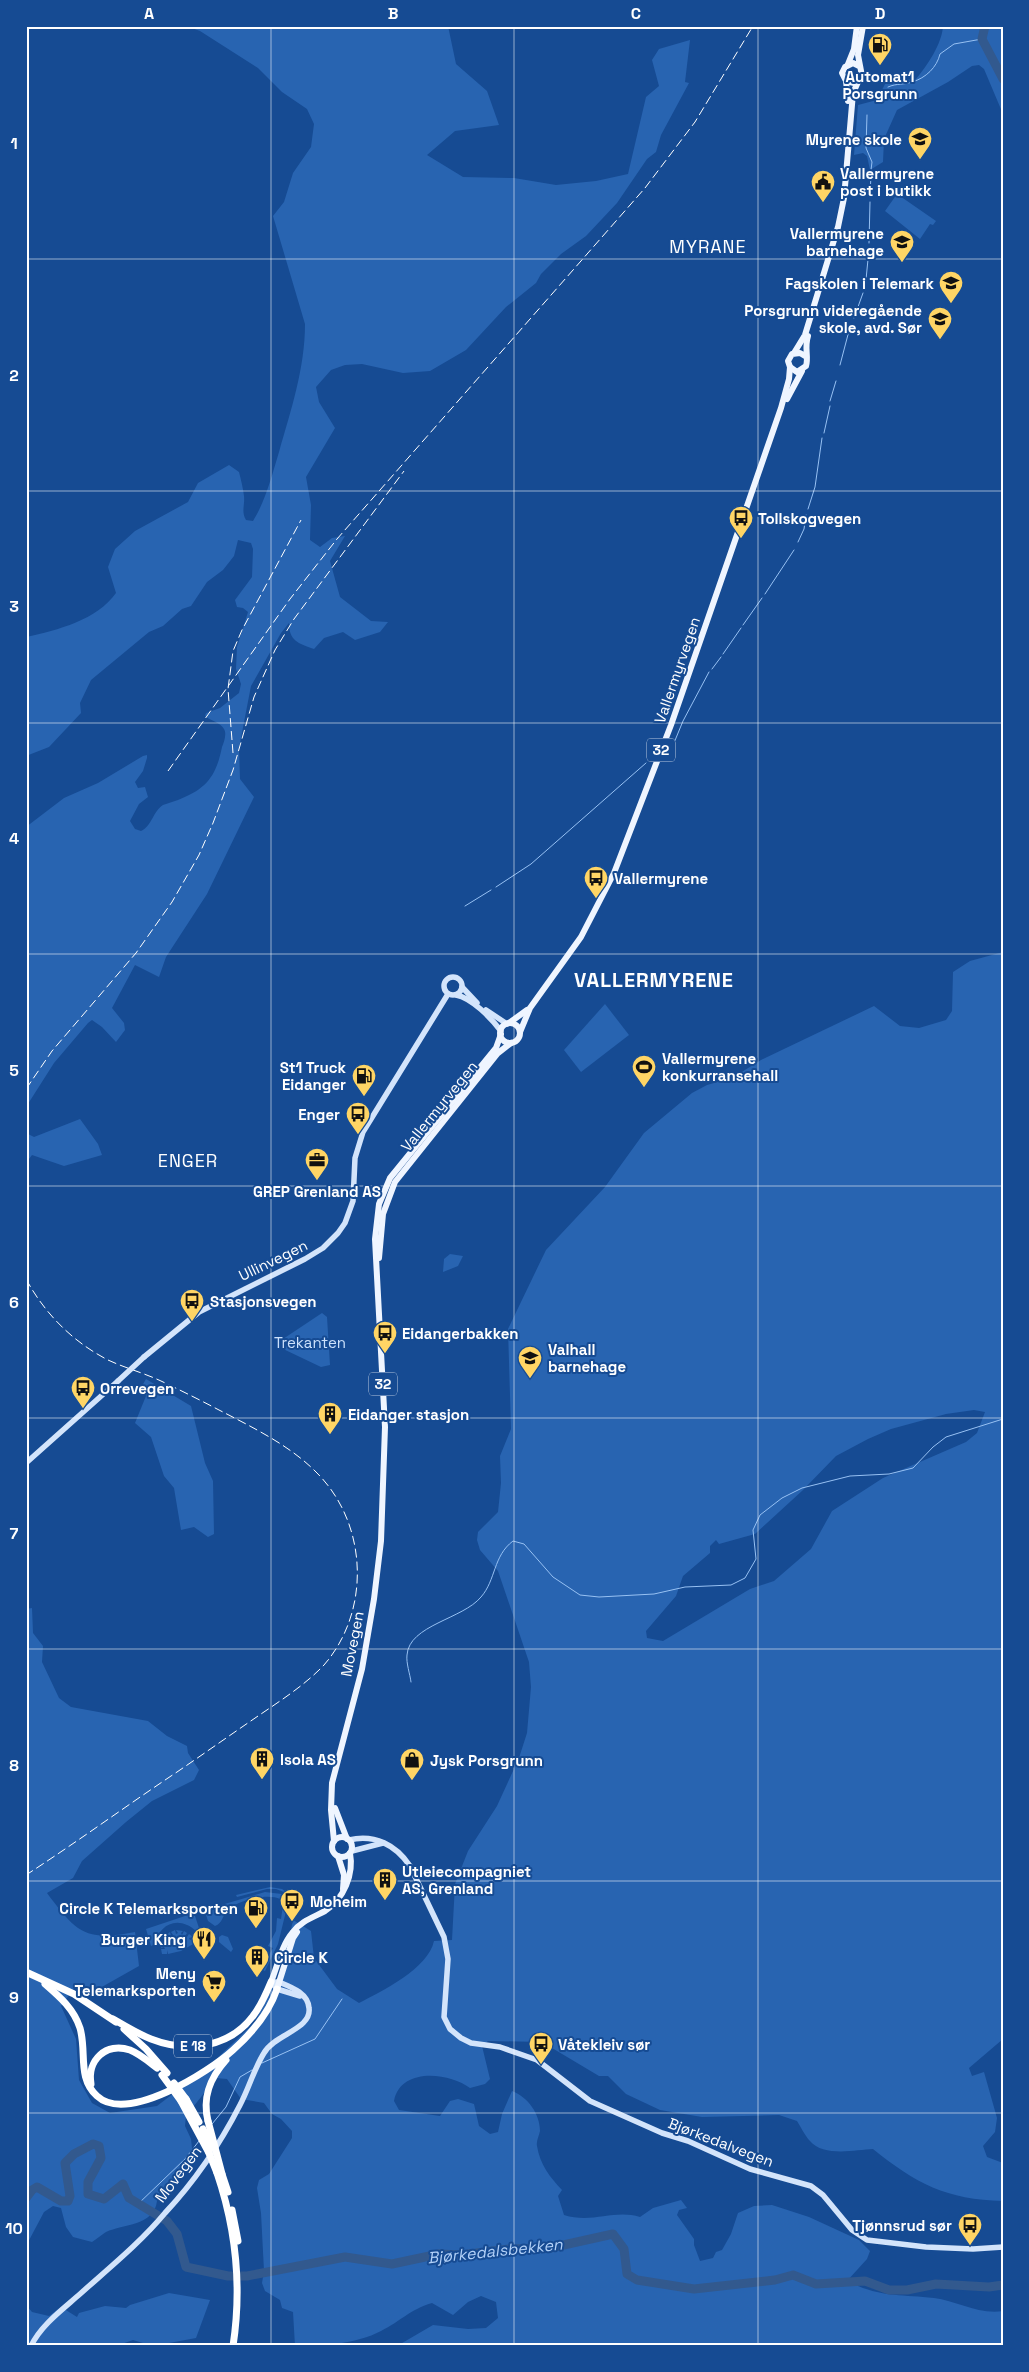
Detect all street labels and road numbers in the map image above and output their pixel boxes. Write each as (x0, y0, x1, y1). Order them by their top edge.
street label: Vallermyrvegen (650, 614, 704, 726)
road number: 32 (647, 738, 675, 762)
street label: Vallermyrvegen (397, 1057, 481, 1155)
street label: Ullinvegen (235, 1235, 311, 1285)
road number: 32 (369, 1372, 397, 1396)
street label: Movegen (336, 1610, 368, 1678)
road number: E 18 (174, 2034, 212, 2058)
street label: Bjørkedalvegen (666, 2113, 776, 2171)
street label: Movegen (150, 2142, 206, 2206)

